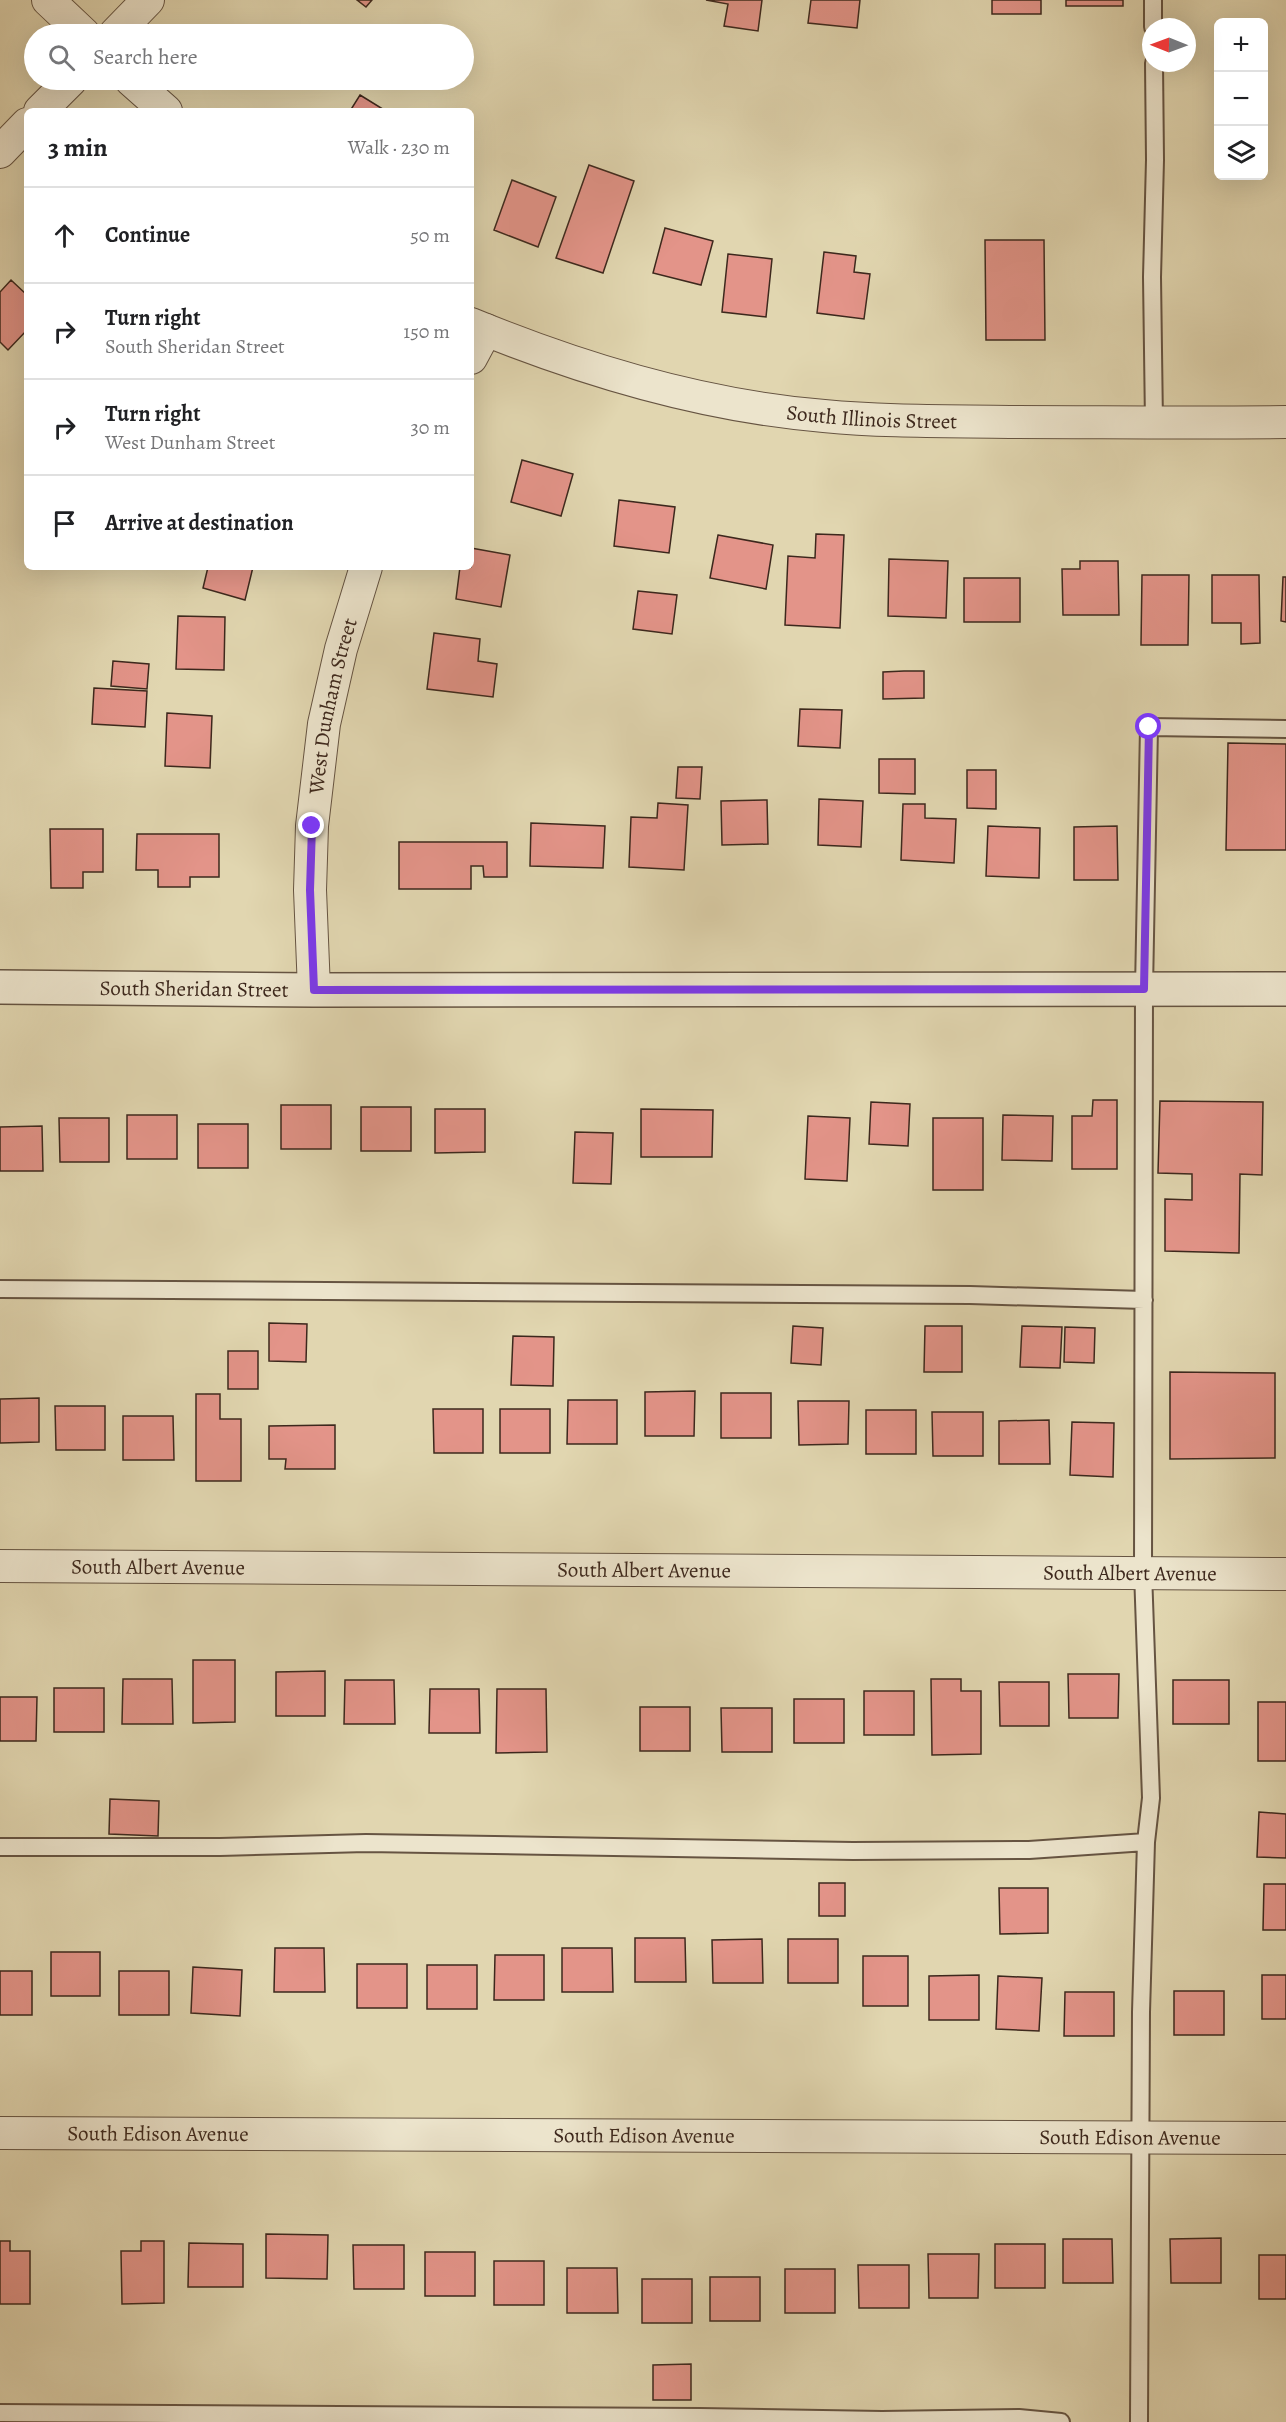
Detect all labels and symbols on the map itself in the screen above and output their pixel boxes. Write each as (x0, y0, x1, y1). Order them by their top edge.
north arrow (1142, 18, 1196, 72)
street label: South Illinois Street (785, 398, 957, 435)
street label: West Dunham Street (302, 614, 364, 796)
route start (1135, 713, 1161, 739)
route end (298, 812, 324, 838)
street label: South Sheridan Street (99, 974, 289, 1004)
street label: South Albert Avenue (71, 1552, 245, 1582)
street label: South Albert Avenue (557, 1555, 731, 1585)
street label: South Albert Avenue (1043, 1558, 1217, 1588)
street label: South Edison Avenue (67, 2119, 249, 2148)
street label: South Edison Avenue (553, 2121, 735, 2150)
street label: South Edison Avenue (1039, 2123, 1221, 2152)

